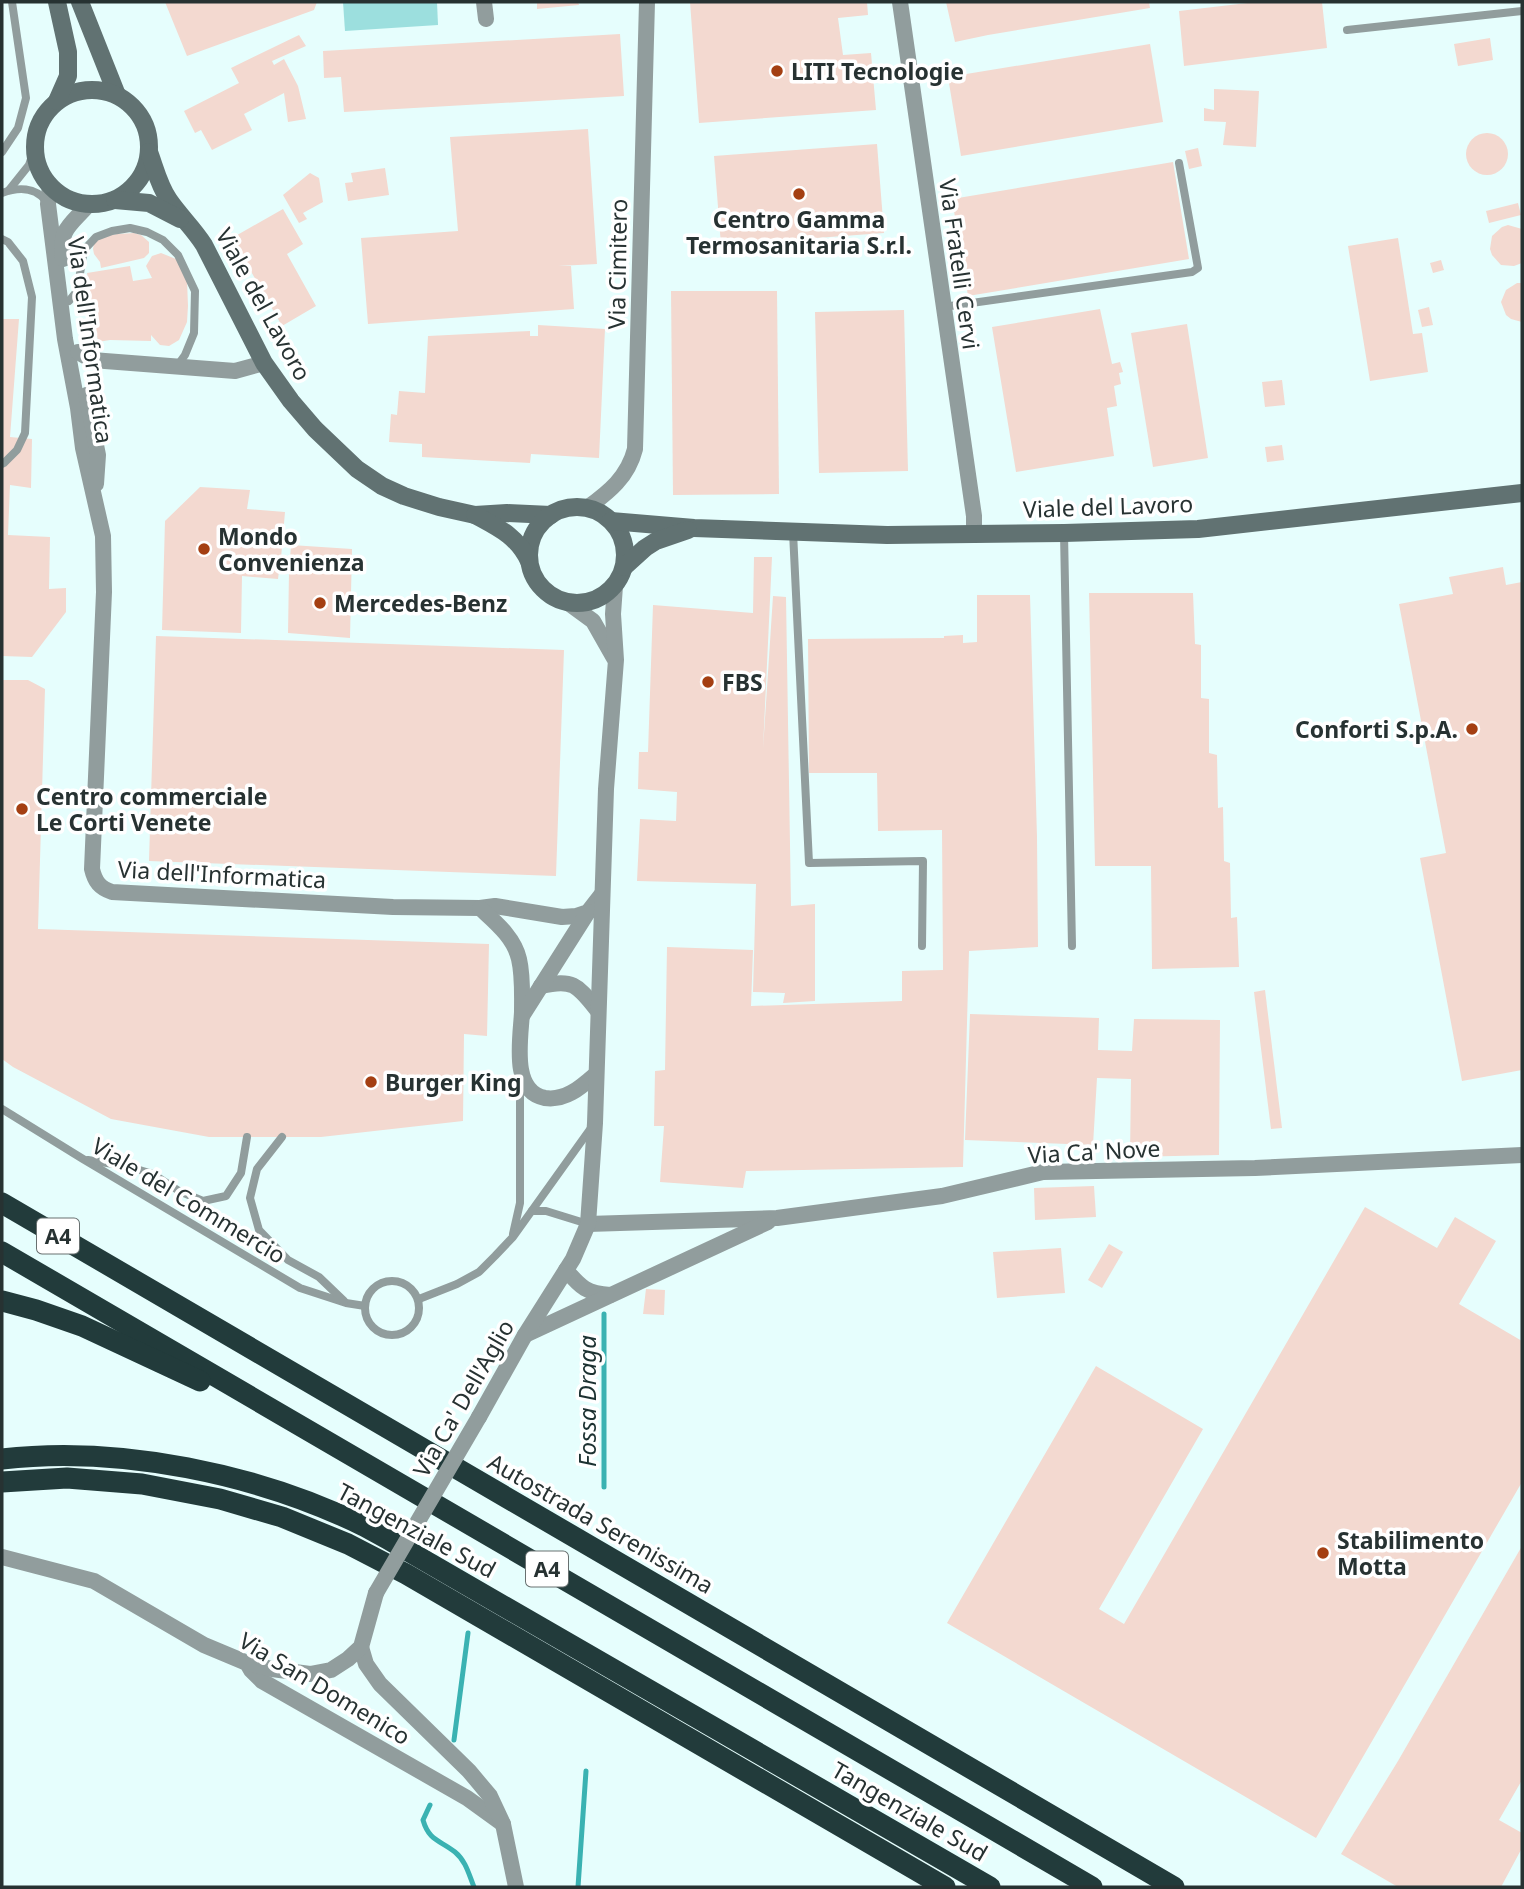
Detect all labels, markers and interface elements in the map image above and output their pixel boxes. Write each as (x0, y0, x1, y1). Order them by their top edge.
place label: LITI Tecnologie (791, 55, 964, 87)
marker: LITI Tecnologie (769, 63, 785, 79)
street label: Via Fratelli Cervi (932, 177, 988, 351)
marker: Centro Gamma Termosanitaria S.r.l. (791, 186, 807, 202)
street label: Via Cimitero (600, 198, 634, 330)
place label: Centro Gamma Termosanitaria S.r.l. (686, 203, 912, 261)
street label: Viale del Lavoro (209, 222, 319, 386)
street label: Via dell'Informatica (61, 234, 121, 446)
street label: Viale del Lavoro (1022, 487, 1194, 525)
place label: Mondo Convenienza (218, 520, 365, 578)
marker: Mondo Convenienza (196, 541, 212, 557)
place label: Mercedes-Benz (334, 587, 507, 619)
marker: Mercedes-Benz (312, 595, 328, 611)
place label: FBS (722, 666, 763, 698)
marker: FBS (700, 674, 716, 690)
place label: Conforti S.p.A. (1295, 713, 1458, 745)
marker: Conforti S.p.A. (1464, 721, 1480, 737)
place label: Centro commerciale Le Corti Venete (36, 780, 267, 838)
marker: Centro commerciale Le Corti Venete (14, 801, 30, 817)
street label: Via dell'Informatica (117, 853, 327, 895)
place label: Burger King (385, 1066, 521, 1098)
marker: Burger King (363, 1074, 379, 1090)
street label: Viale del Commercio (86, 1129, 292, 1271)
street label: Via Ca' Nove (1027, 1132, 1161, 1170)
road number: A4 (37, 1218, 79, 1254)
street label: Via Ca' Dell'Aglio (405, 1313, 521, 1483)
water label: Fossa Draga (570, 1335, 603, 1467)
street label: Autostrada Serenissima (482, 1445, 720, 1601)
street label: Tangenziale Sud (332, 1475, 502, 1585)
place label: Stabilimento Motta (1337, 1524, 1484, 1582)
marker: Stabilimento Motta (1315, 1545, 1331, 1561)
road number: A4 (526, 1552, 568, 1586)
street label: Via San Domenico (233, 1624, 417, 1752)
street label: Tangenziale Sud (826, 1753, 994, 1869)

